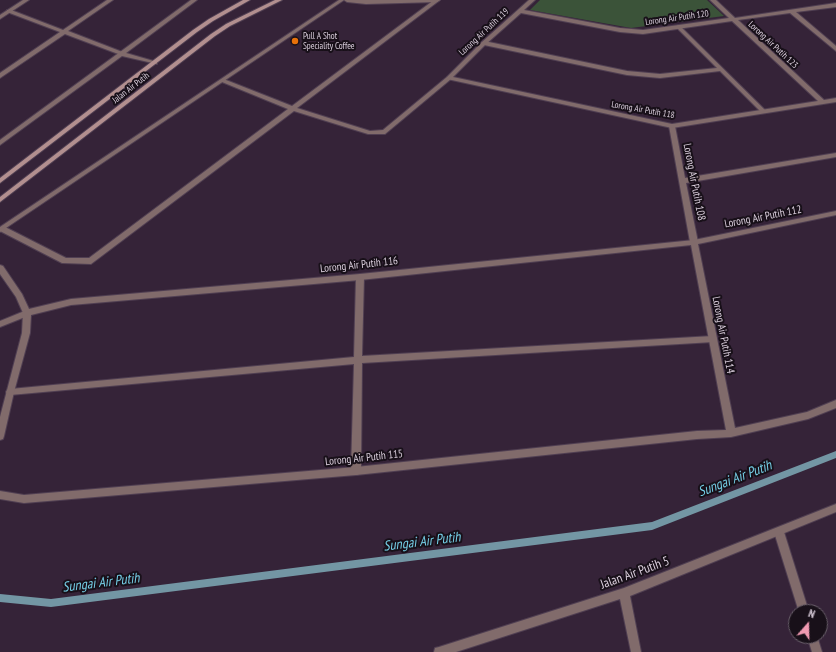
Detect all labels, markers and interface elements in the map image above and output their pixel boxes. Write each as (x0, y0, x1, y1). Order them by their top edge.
street label: Lorong Air Putih 119 (457, 6, 511, 58)
street label: Lorong Air Putih 120 (645, 8, 709, 28)
street label: Lorong Air Putih 123 (746, 19, 800, 71)
place label: Pull A Shot Speciality Coffee (303, 31, 355, 52)
marker: Pull A Shot Speciality Coffee (290, 36, 300, 46)
street label: Jalan Air Putih (110, 70, 152, 106)
street label: Lorong Air Putih 118 (611, 99, 675, 121)
street label: Lorong Air Putih 108 (680, 142, 708, 222)
street label: Lorong Air Putih 112 (723, 203, 803, 231)
street label: Lorong Air Putih 116 (319, 254, 399, 276)
street label: Lorong Air Putih 114 (709, 295, 737, 375)
street label: Lorong Air Putih 115 (324, 447, 404, 469)
water label: Sungai Air Putih (696, 457, 774, 501)
water label: Sungai Air Putih (383, 529, 461, 555)
street label: Jalan Air Putih 5 (598, 553, 672, 593)
water label: Sungai Air Putih (62, 570, 140, 596)
north arrow (788, 604, 828, 644)
text: N (807, 606, 817, 621)

